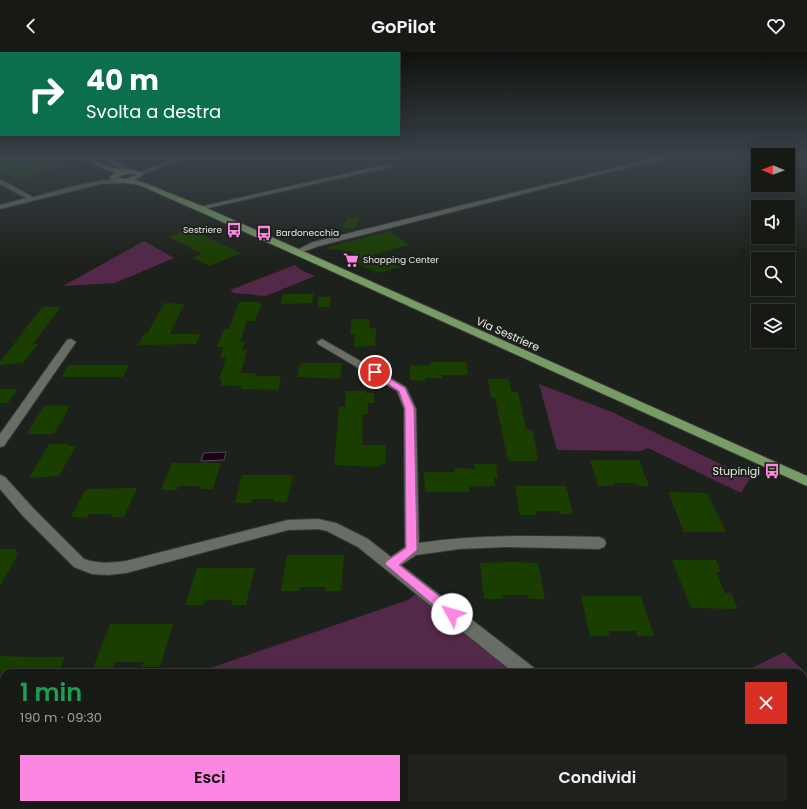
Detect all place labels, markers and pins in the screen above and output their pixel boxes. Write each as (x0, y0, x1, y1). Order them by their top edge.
bus stop icon: Sestriere (225, 221, 243, 239)
place label: Sestriere (183, 224, 222, 236)
bus stop icon: Bardonecchia (255, 224, 273, 242)
place label: Bardonecchia (276, 227, 339, 239)
supermarket icon: Shopping Center (342, 251, 360, 269)
place label: Shopping Center (363, 254, 440, 266)
pin (358, 355, 392, 389)
bus stop icon: Stupinigi (763, 462, 781, 480)
place label: Stupinigi (712, 463, 760, 479)

